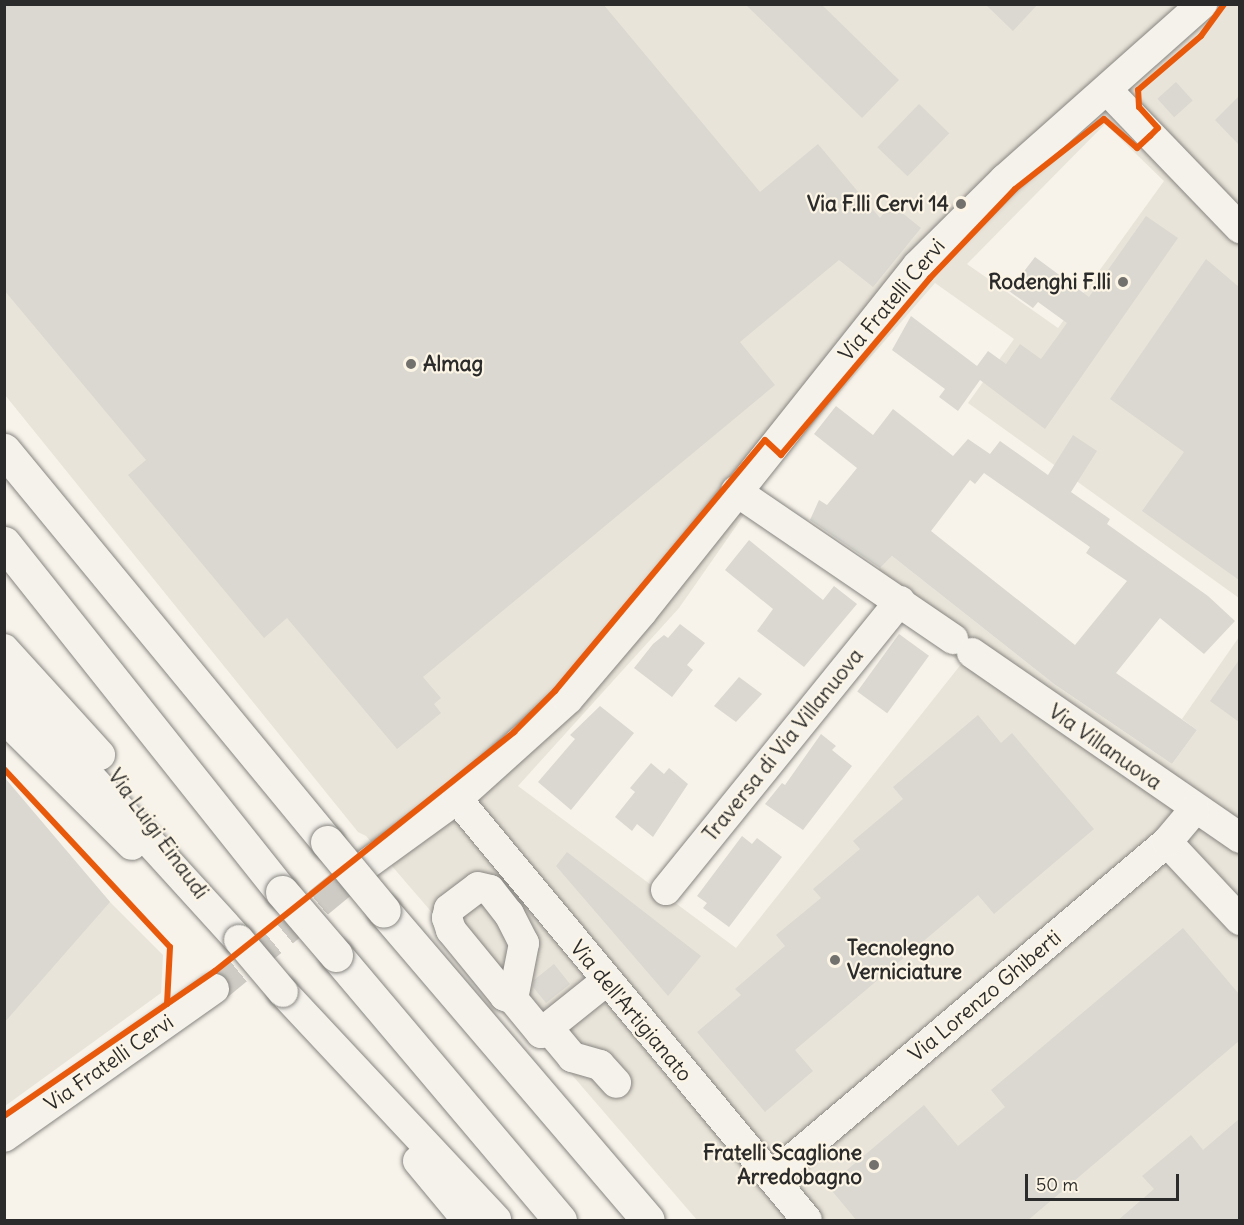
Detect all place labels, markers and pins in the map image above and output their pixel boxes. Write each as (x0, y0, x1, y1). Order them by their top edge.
place label: Via F.lli Cervi 14 (807, 191, 949, 217)
marker: Via F.lli Cervi 14 (954, 197, 968, 211)
place label: Rodenghi F.lli (988, 269, 1111, 295)
marker: Rodenghi F.lli (1116, 275, 1130, 289)
place label: Almag (423, 351, 483, 377)
marker: Almag (404, 357, 418, 371)
place label: Tecnolegno Verniciature (847, 935, 962, 985)
marker: Tecnolegno Verniciature (828, 953, 842, 967)
place label: Fratelli Scaglione Arredobagno (703, 1140, 862, 1190)
marker: Fratelli Scaglione Arredobagno (867, 1158, 881, 1172)

